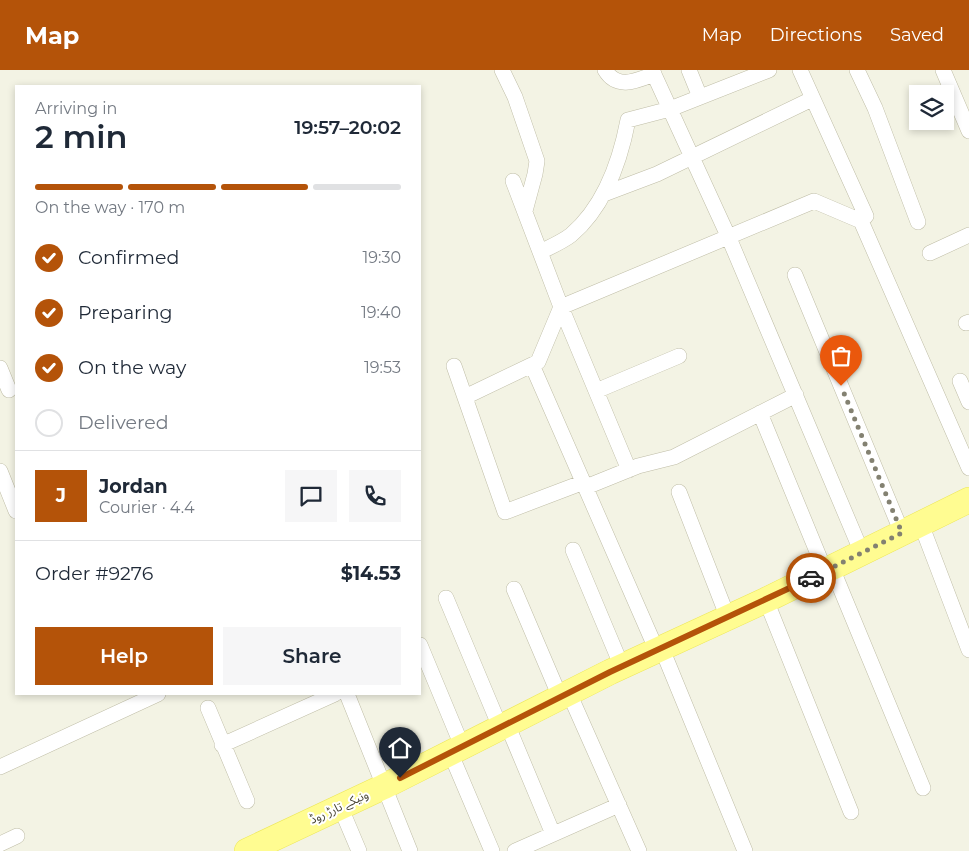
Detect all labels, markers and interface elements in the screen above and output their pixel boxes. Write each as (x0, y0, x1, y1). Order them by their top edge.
text: Map (25, 21, 79, 50)
text: Map (702, 24, 742, 46)
text: Directions (770, 24, 862, 46)
text: Saved (890, 24, 944, 46)
map controls (909, 85, 954, 130)
button: layers (909, 85, 954, 130)
text: Arriving in (35, 99, 117, 118)
text: 19:57–20:02 (294, 116, 401, 139)
text: 2 min (35, 117, 127, 156)
text: On the way · 170 m (35, 198, 185, 217)
icon: check (35, 244, 63, 272)
text: Confirmed (78, 246, 179, 269)
text: 19:30 (362, 248, 401, 267)
icon: check (35, 299, 63, 327)
text: Preparing (78, 301, 173, 324)
text: 19:40 (361, 303, 401, 322)
pin (820, 335, 862, 386)
icon: bag (827, 342, 855, 370)
icon: check (35, 354, 63, 382)
text: On the way (78, 356, 186, 379)
text: 19:53 (364, 358, 401, 377)
text: Delivered (78, 411, 169, 434)
button: chat (285, 470, 337, 522)
button: phone (349, 470, 401, 522)
text: Jordan (99, 475, 168, 498)
text: J (56, 484, 66, 507)
text: Courier · 4.4 (99, 498, 195, 517)
courier (786, 553, 836, 603)
text: Order #9276 (35, 562, 153, 585)
text: $14.53 (341, 562, 401, 585)
icon: car (797, 564, 825, 592)
button: Help (35, 627, 213, 685)
button: Share (223, 627, 401, 685)
pin (379, 727, 421, 778)
icon: home (386, 734, 414, 762)
street label: ونیکے تارڑ روڈ (307, 786, 371, 827)

